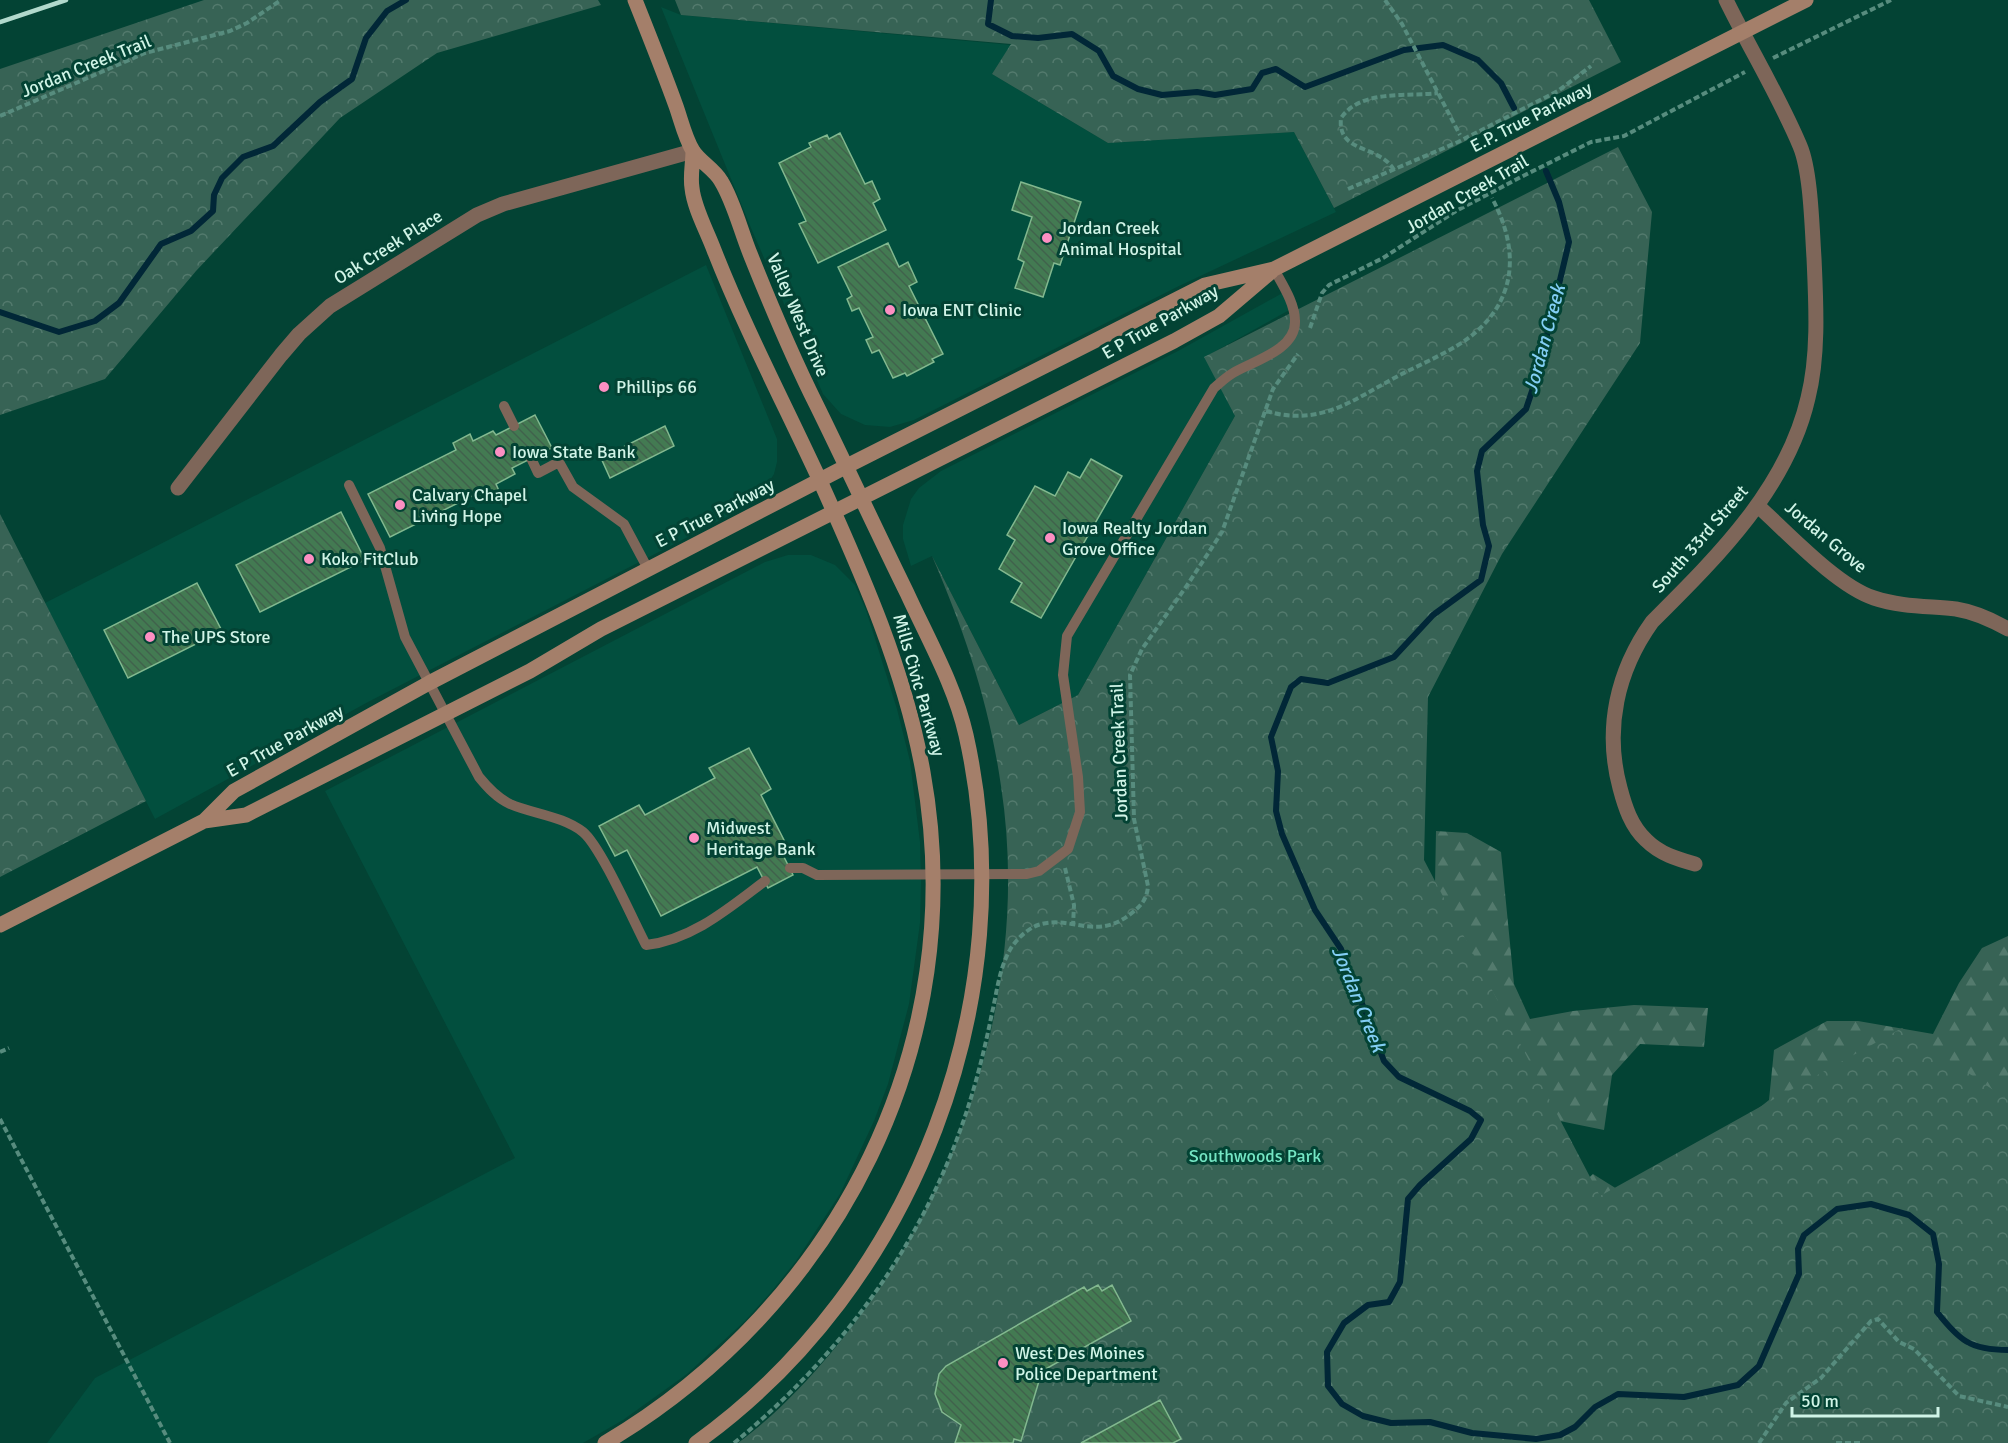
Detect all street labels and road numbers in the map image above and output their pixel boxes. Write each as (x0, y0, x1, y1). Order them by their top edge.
street label: Jordan Creek Trail (18, 30, 154, 102)
street label: E.P. True Parkway (1467, 77, 1596, 157)
street label: Jordan Creek Trail (1402, 150, 1532, 238)
street label: Oak Creek Place (330, 205, 446, 289)
street label: Valley West Drive (762, 250, 834, 380)
street label: E P True Parkway (1098, 280, 1222, 364)
street label: E P True Parkway (652, 473, 779, 552)
street label: South 33rd Street (1647, 481, 1753, 597)
street label: Jordan Grove (1780, 496, 1872, 578)
street label: Mills Civic Parkway (888, 611, 950, 759)
street label: Jordan Creek Trail (1106, 682, 1132, 822)
street label: E P True Parkway (223, 699, 348, 782)

